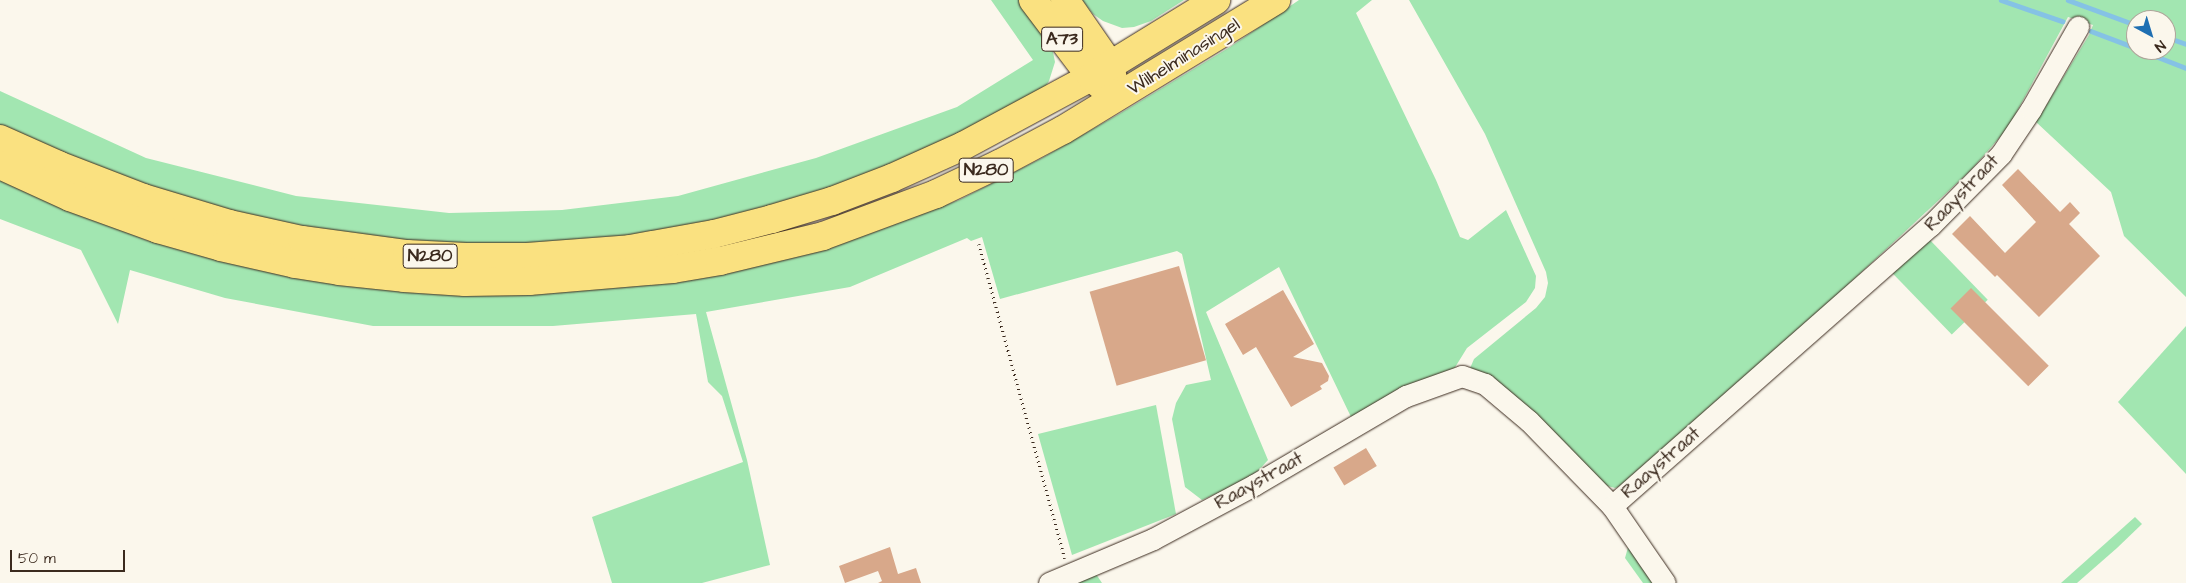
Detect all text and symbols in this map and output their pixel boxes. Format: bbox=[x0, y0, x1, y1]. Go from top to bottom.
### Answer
north arrow bbox=[2126, 10, 2176, 60]
street label: Wilhelminasingel bbox=[1124, 13, 1244, 101]
road number: A73 bbox=[1041, 23, 1083, 54]
text: N bbox=[2150, 35, 2170, 56]
street label: Raaystraat bbox=[1920, 150, 2004, 236]
road number: N280 bbox=[958, 154, 1014, 186]
road number: N280 bbox=[402, 240, 458, 272]
street label: Raaystraat bbox=[1617, 422, 1705, 504]
street label: Raaystraat bbox=[1211, 447, 1307, 515]
scale bar bbox=[12, 540, 128, 572]
text: 50 m bbox=[18, 548, 56, 569]

